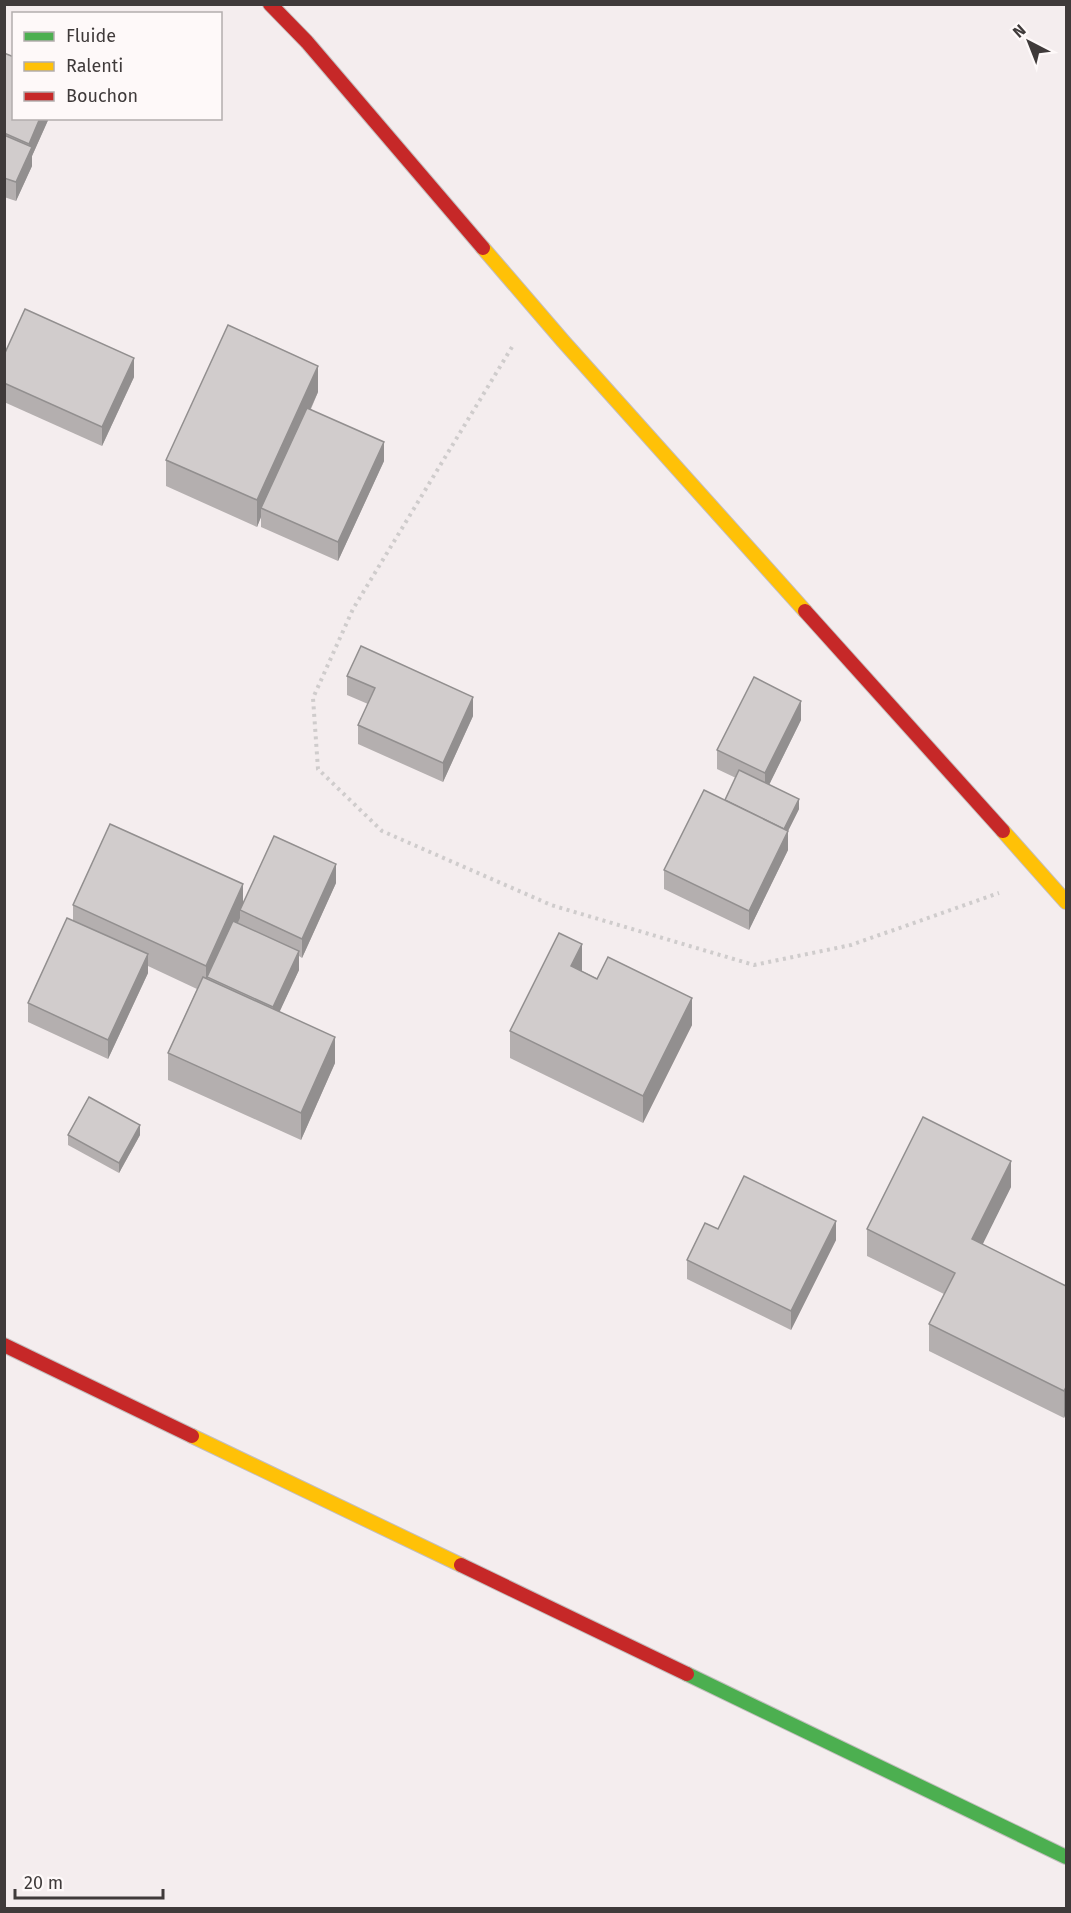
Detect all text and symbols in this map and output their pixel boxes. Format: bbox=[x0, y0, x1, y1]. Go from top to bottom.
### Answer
legend bbox=[12, 12, 222, 120]
north arrow bbox=[999, 12, 1059, 72]
text: N bbox=[1009, 21, 1030, 42]
text: Fluide bbox=[66, 25, 116, 47]
text: Ralenti bbox=[66, 55, 123, 77]
text: Bouchon bbox=[66, 85, 138, 107]
scale bar bbox=[15, 1862, 164, 1900]
text: 20 m bbox=[24, 1872, 63, 1894]

